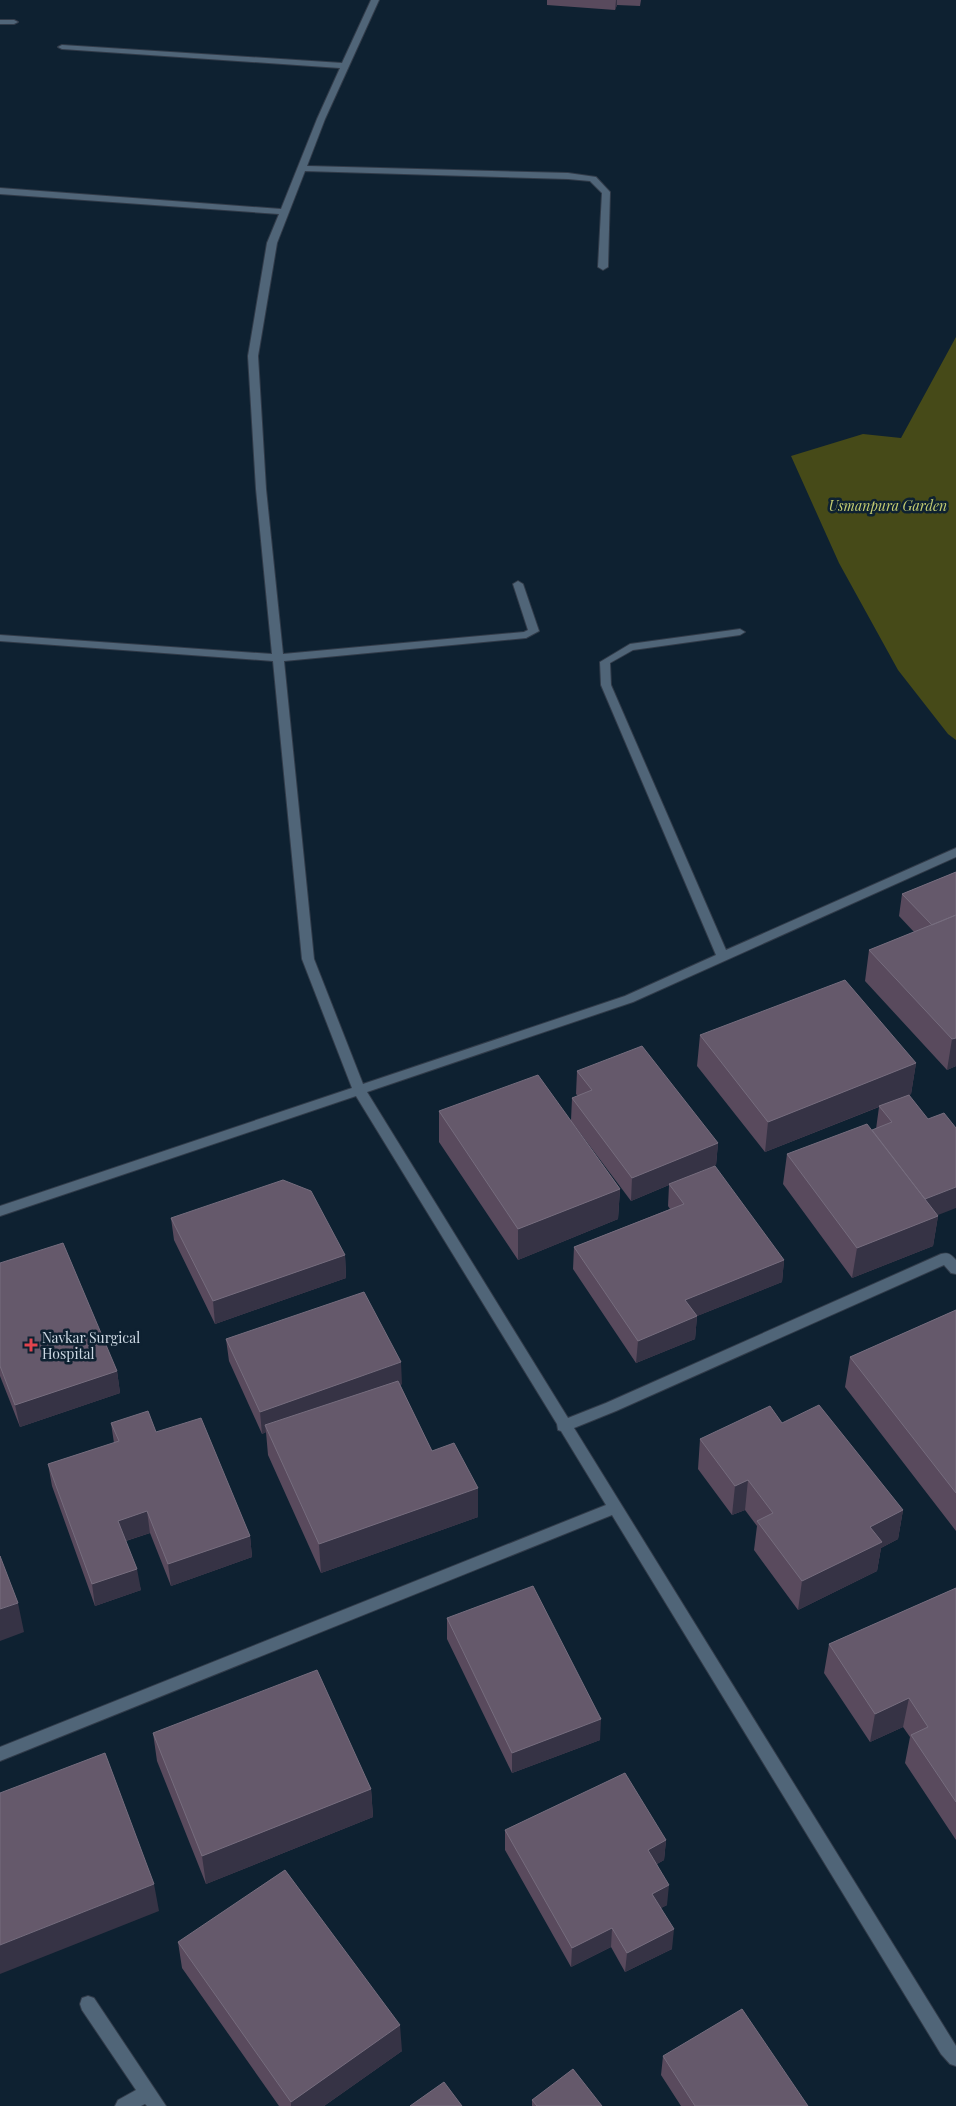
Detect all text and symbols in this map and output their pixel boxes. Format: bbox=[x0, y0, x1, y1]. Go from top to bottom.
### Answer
park label: Usmanpura Garden bbox=[829, 496, 947, 515]
place label: Navkar Surgical Hospital bbox=[42, 1328, 140, 1363]
marker: Navkar Surgical Hospital bbox=[24, 1338, 38, 1352]

